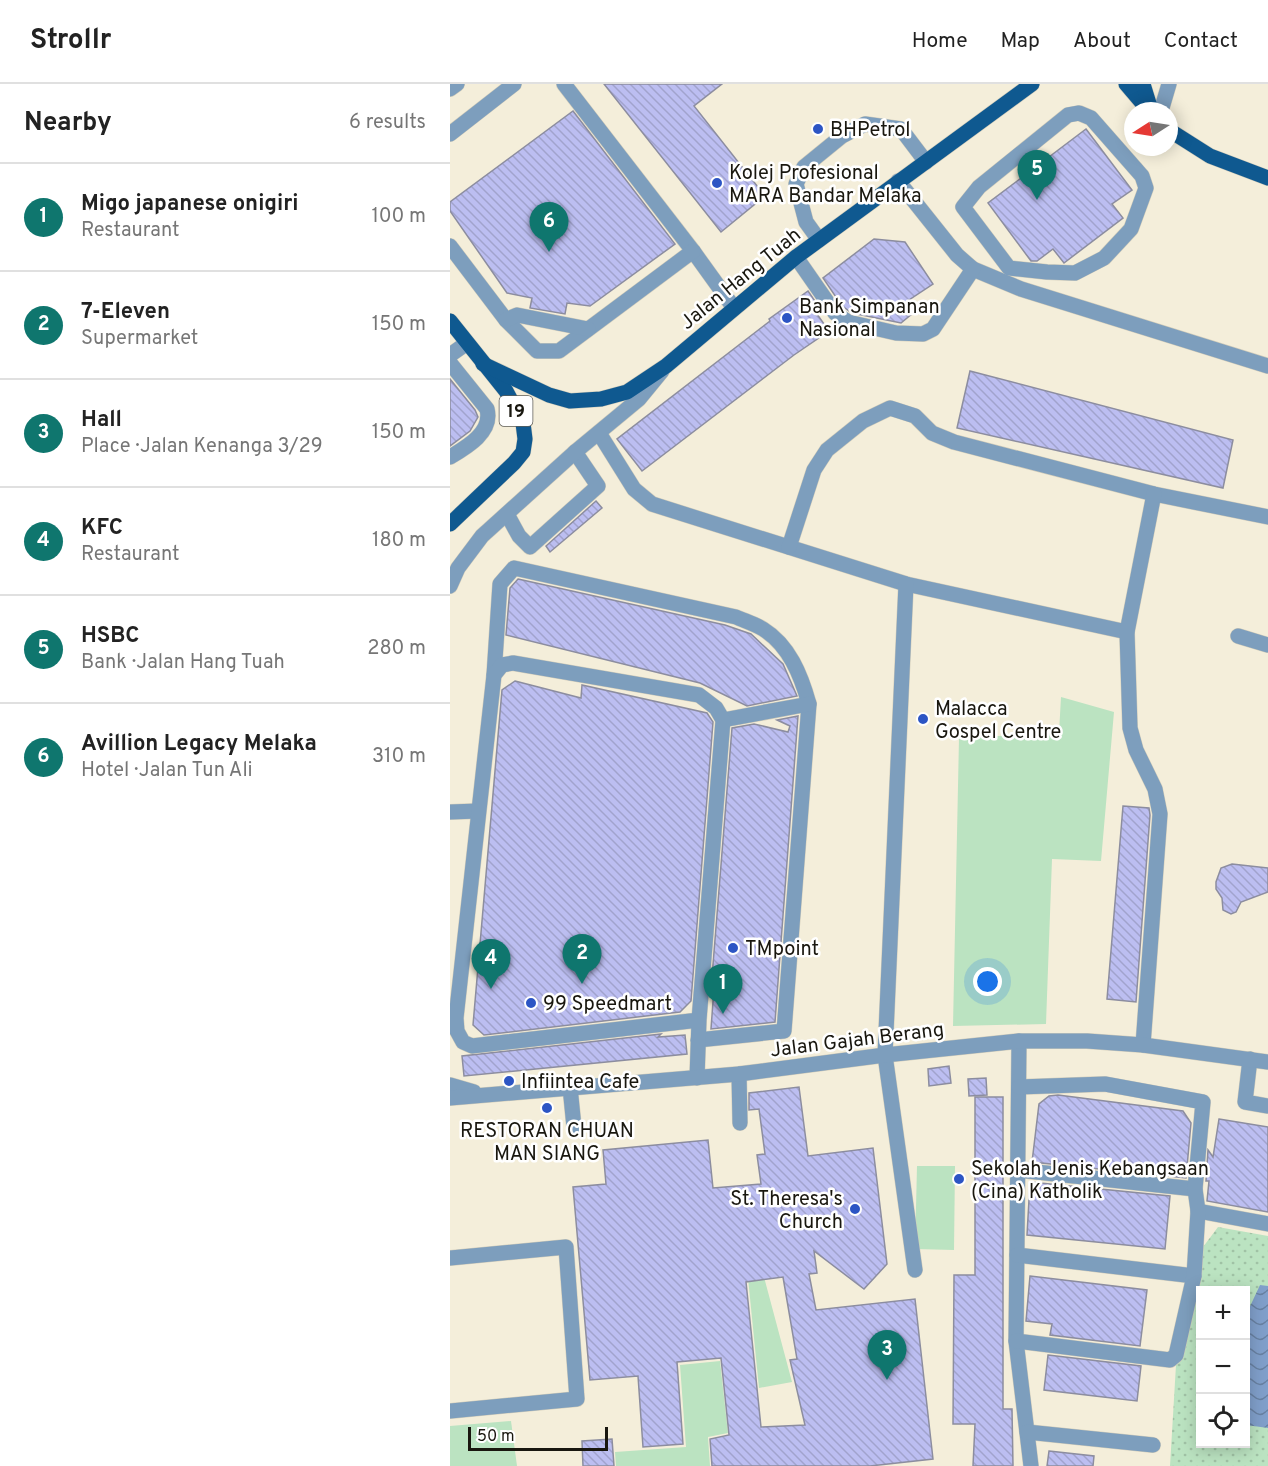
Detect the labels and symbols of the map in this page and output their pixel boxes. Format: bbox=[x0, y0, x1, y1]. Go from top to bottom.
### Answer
north arrow bbox=[1124, 102, 1178, 156]
place label: BHPetrol bbox=[830, 118, 911, 144]
marker: BHPetrol bbox=[811, 122, 825, 136]
pin: 5 bbox=[1018, 150, 1056, 200]
place label: Kolej Profesional MARA Bandar Melaka bbox=[729, 161, 922, 210]
marker: Kolej Profesional MARA Bandar Melaka bbox=[710, 176, 724, 190]
pin: 6 bbox=[530, 202, 568, 252]
street label: Jalan Hang Tuah bbox=[675, 223, 807, 336]
place label: Bank Simpanan Nasional bbox=[799, 295, 940, 344]
marker: Bank Simpanan Nasional bbox=[780, 311, 794, 325]
road number: 19 bbox=[500, 396, 532, 426]
place label: Malacca Gospel Centre bbox=[935, 697, 1061, 746]
marker: Malacca Gospel Centre bbox=[916, 712, 930, 726]
pin: 2 bbox=[562, 934, 602, 984]
place label: TMpoint bbox=[745, 937, 819, 963]
pin: 4 bbox=[472, 940, 510, 989]
marker: TMpoint bbox=[726, 941, 740, 955]
pin: 1 bbox=[704, 964, 742, 1014]
your location bbox=[973, 967, 1002, 996]
place label: 99 Speedmart bbox=[543, 992, 672, 1018]
marker: 99 Speedmart bbox=[524, 996, 538, 1010]
street label: Jalan Gajah Berang bbox=[769, 1017, 946, 1065]
place label: Infiintea Cafe bbox=[521, 1070, 639, 1096]
marker: Infiintea Cafe bbox=[502, 1074, 516, 1088]
marker: RESTORAN CHUAN MAN SIANG bbox=[540, 1101, 554, 1115]
place label: RESTORAN CHUAN MAN SIANG bbox=[460, 1119, 634, 1168]
place label: Sekolah Jenis Kebangsaan (Cina) Katholik bbox=[971, 1157, 1209, 1206]
marker: Sekolah Jenis Kebangsaan (Cina) Katholik bbox=[952, 1172, 966, 1186]
place label: St. Theresa's Church bbox=[730, 1187, 843, 1236]
marker: St. Theresa's Church bbox=[848, 1202, 862, 1216]
pin: 3 bbox=[868, 1330, 906, 1380]
scale bar bbox=[468, 1424, 608, 1452]

